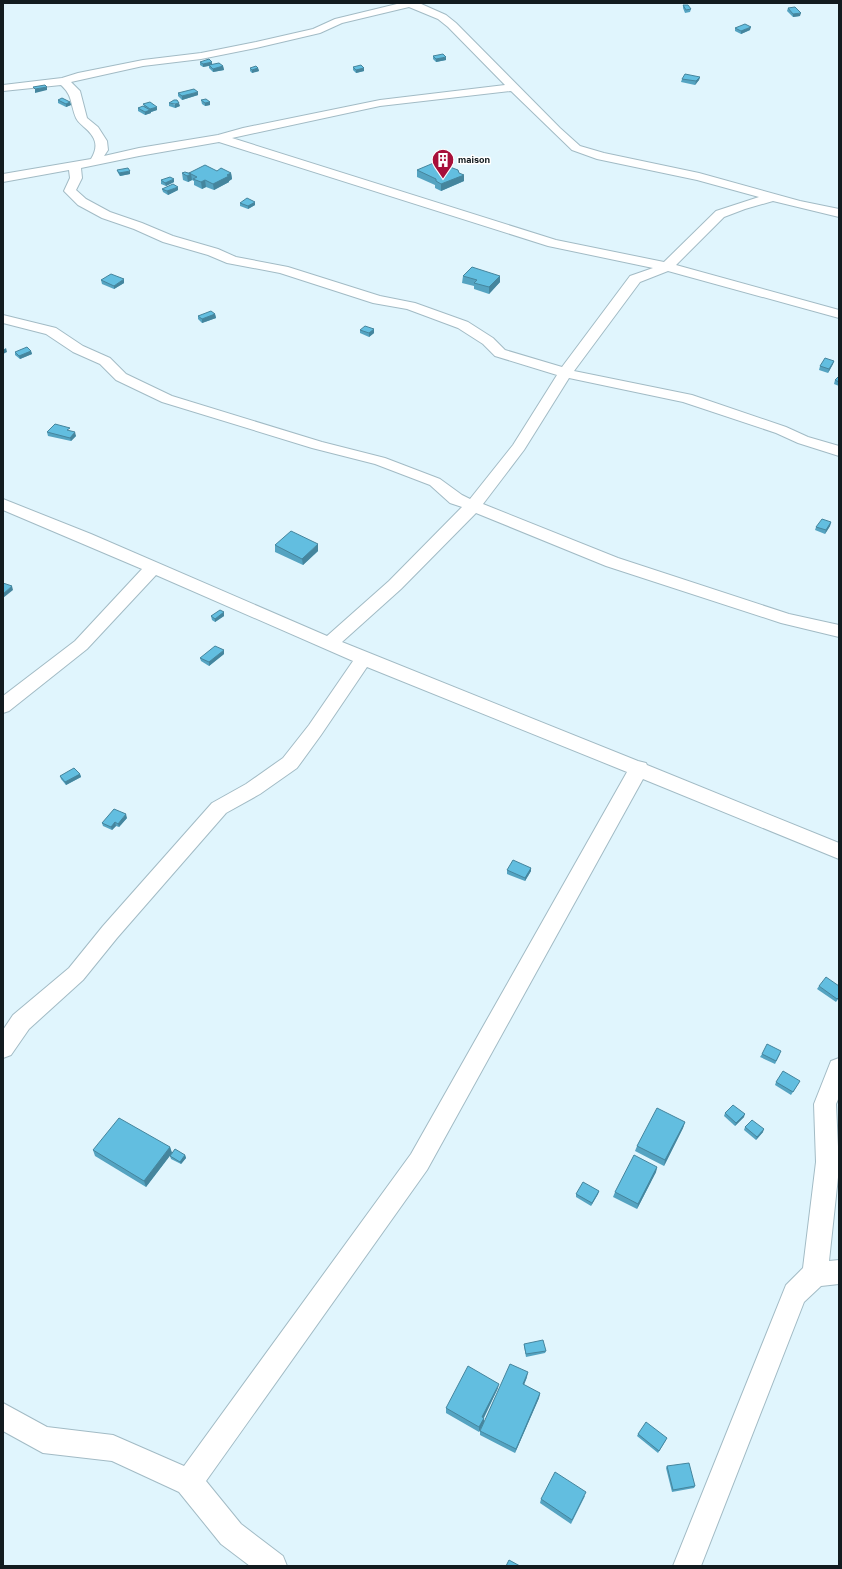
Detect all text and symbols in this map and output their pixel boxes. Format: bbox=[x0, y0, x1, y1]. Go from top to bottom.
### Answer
building icon: maison bbox=[430, 147, 456, 180]
place label: maison bbox=[458, 154, 490, 165]

